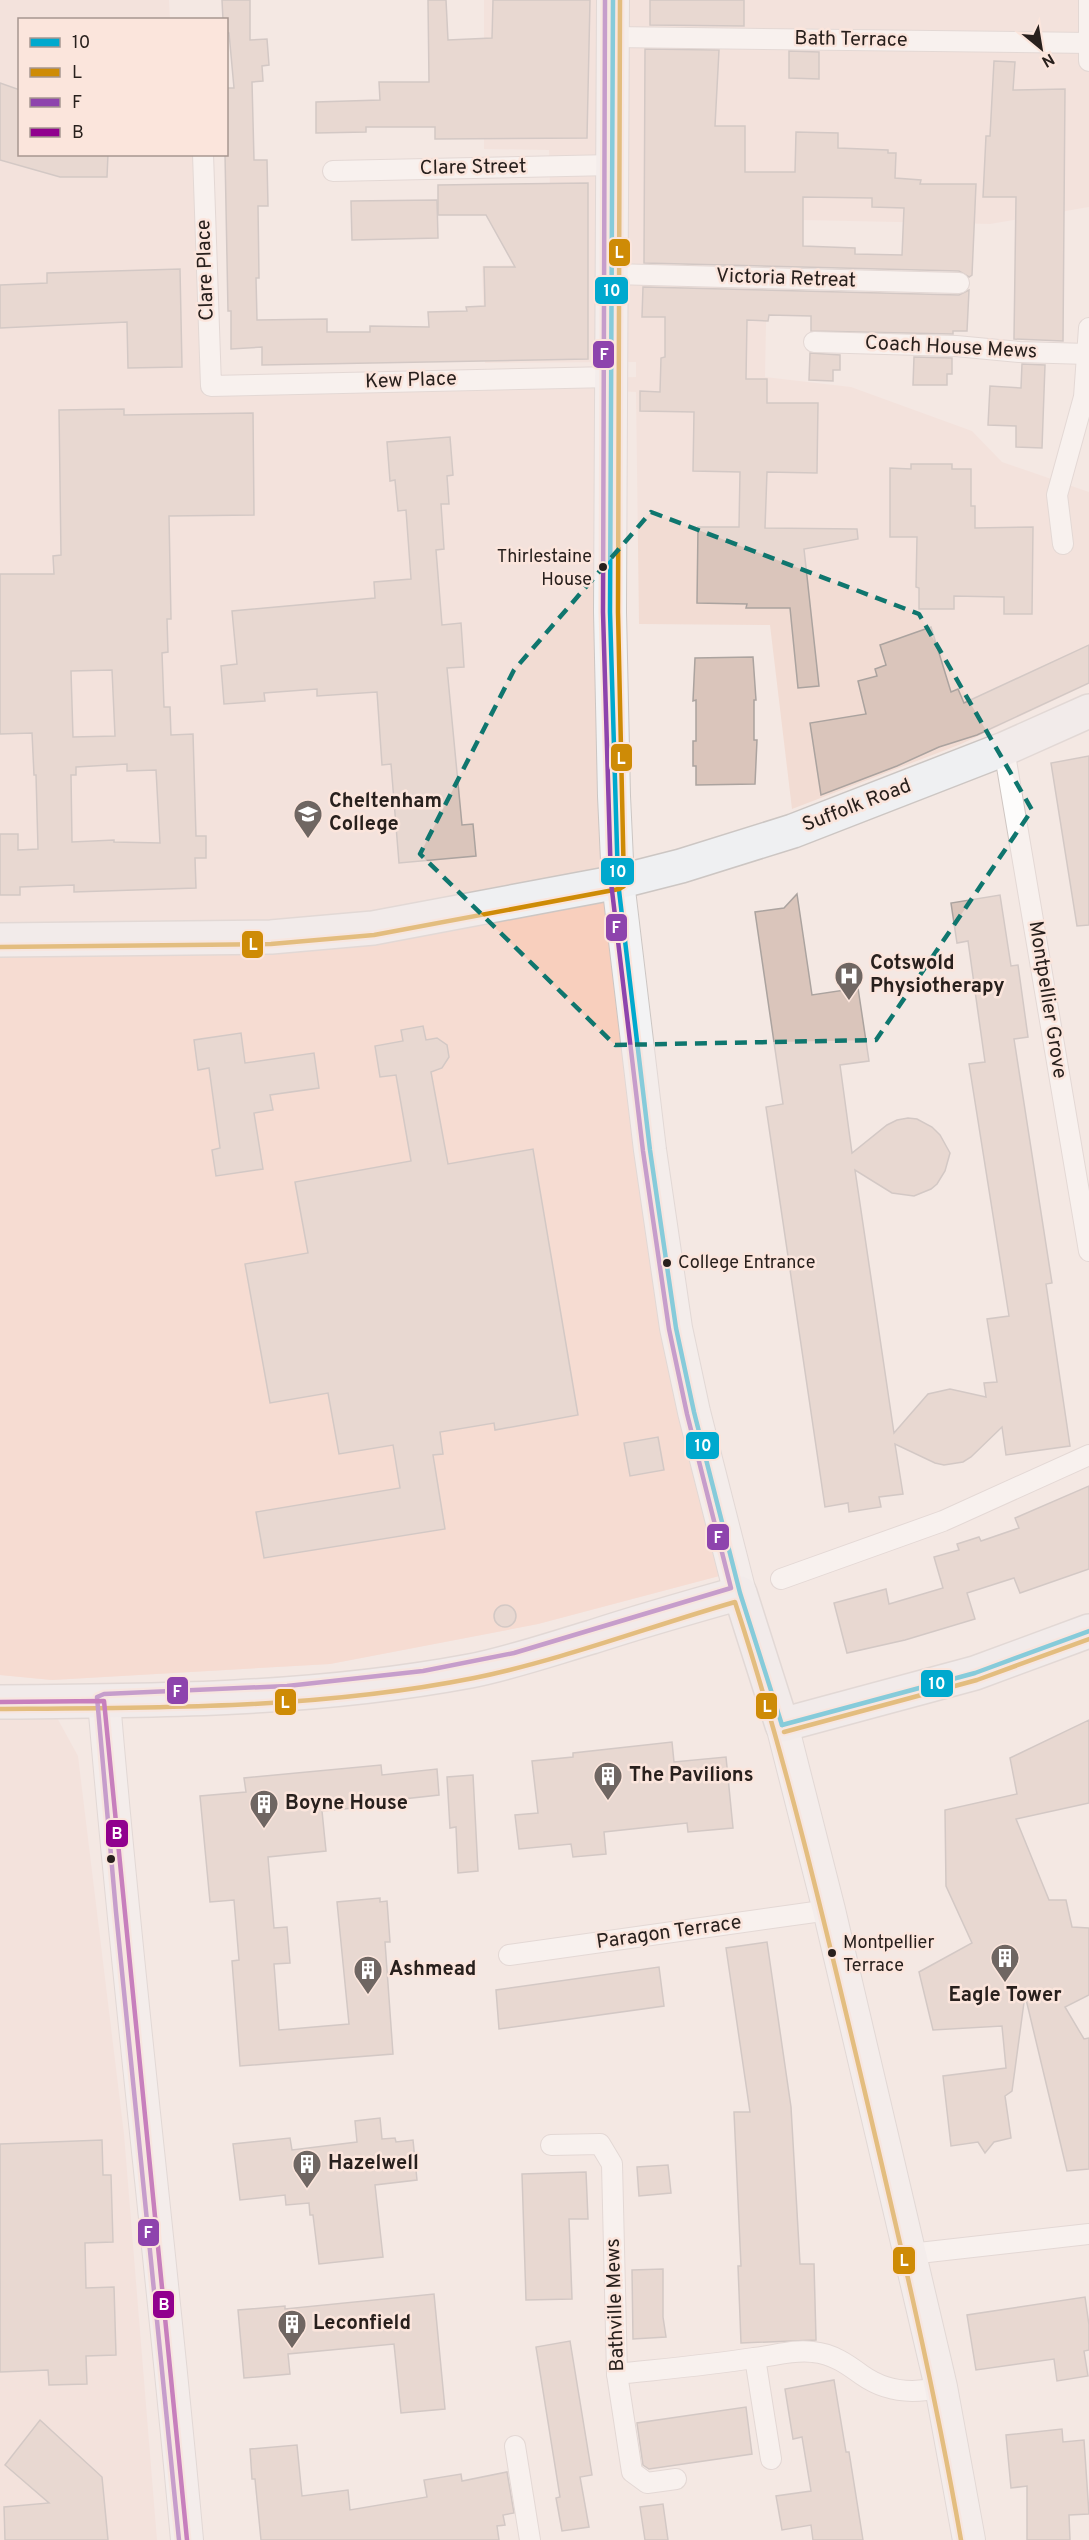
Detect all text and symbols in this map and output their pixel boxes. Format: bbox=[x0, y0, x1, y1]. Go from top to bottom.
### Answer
legend bbox=[18, 18, 228, 156]
north arrow bbox=[1011, 18, 1071, 78]
street label: Bath Terrace bbox=[794, 26, 908, 54]
text: 10 bbox=[72, 32, 90, 55]
text: N bbox=[1038, 48, 1057, 71]
text: L bbox=[72, 62, 82, 85]
text: F bbox=[72, 92, 82, 115]
text: B bbox=[72, 122, 84, 145]
street label: Clare Street bbox=[419, 154, 527, 182]
street label: Clare Place bbox=[191, 219, 221, 321]
line badge: L bbox=[608, 238, 631, 267]
text: L bbox=[614, 244, 624, 264]
street label: Victoria Retreat bbox=[716, 264, 856, 294]
line badge: 10 bbox=[594, 276, 629, 305]
text: 10 bbox=[604, 282, 620, 302]
street label: Coach House Mews bbox=[864, 331, 1038, 365]
line badge: F bbox=[592, 340, 615, 369]
text: F bbox=[599, 346, 609, 366]
street label: Kew Place bbox=[365, 366, 457, 396]
place label: Thirlestaine House bbox=[497, 546, 592, 592]
marker: Thirlestaine House bbox=[597, 561, 609, 573]
line badge: L bbox=[610, 743, 633, 772]
text: L bbox=[616, 750, 626, 770]
street label: Suffolk Road bbox=[799, 773, 915, 839]
place label: Cheltenham College bbox=[329, 789, 442, 838]
school or university icon: Cheltenham College bbox=[292, 798, 324, 840]
line badge: 10 bbox=[600, 857, 635, 886]
text: 10 bbox=[610, 863, 626, 883]
line badge: F bbox=[605, 913, 628, 942]
text: F bbox=[611, 919, 621, 939]
street label: Montpellier Grove bbox=[1022, 919, 1072, 1081]
line badge: L bbox=[241, 930, 264, 959]
text: L bbox=[248, 936, 258, 956]
place label: Cotswold Physiotherapy bbox=[870, 951, 1005, 1000]
hospital icon: Cotswold Physiotherapy bbox=[833, 960, 865, 1002]
place label: College Entrance bbox=[678, 1252, 815, 1275]
marker: College Entrance bbox=[661, 1257, 673, 1269]
line badge: 10 bbox=[685, 1431, 720, 1460]
text: 10 bbox=[695, 1437, 711, 1457]
line badge: F bbox=[706, 1523, 730, 1551]
text: F bbox=[713, 1529, 723, 1549]
line badge: 10 bbox=[920, 1669, 954, 1698]
text: 10 bbox=[929, 1675, 945, 1695]
line badge: F bbox=[166, 1676, 189, 1705]
text: F bbox=[172, 1683, 182, 1703]
line badge: L bbox=[274, 1688, 297, 1716]
line badge: L bbox=[755, 1692, 778, 1720]
text: L bbox=[280, 1694, 290, 1714]
text: L bbox=[762, 1698, 772, 1718]
building icon: The Pavilions bbox=[592, 1760, 624, 1802]
place label: The Pavilions bbox=[629, 1763, 754, 1789]
building icon: Boyne House bbox=[248, 1788, 280, 1830]
place label: Boyne House bbox=[285, 1791, 408, 1817]
line badge: B bbox=[105, 1819, 129, 1848]
text: B bbox=[111, 1825, 123, 1845]
unlabelled marker bbox=[105, 1853, 117, 1865]
street label: Paragon Terrace bbox=[595, 1910, 743, 1956]
place label: Montpellier Terrace bbox=[843, 1932, 934, 1978]
building icon: Eagle Tower bbox=[989, 1942, 1021, 1984]
marker: Montpellier Terrace bbox=[826, 1947, 838, 1959]
building icon: Ashmead bbox=[352, 1954, 384, 1996]
place label: Ashmead bbox=[389, 1957, 476, 1983]
place label: Eagle Tower bbox=[948, 1983, 1062, 2009]
building icon: Hazelwell bbox=[291, 2148, 323, 2190]
place label: Hazelwell bbox=[328, 2151, 419, 2177]
line badge: F bbox=[137, 2218, 160, 2247]
text: F bbox=[143, 2224, 153, 2244]
street label: Bathville Mews bbox=[601, 2238, 631, 2372]
line badge: L bbox=[892, 2246, 916, 2275]
text: L bbox=[899, 2252, 909, 2272]
line badge: B bbox=[152, 2290, 175, 2319]
text: B bbox=[158, 2296, 170, 2316]
building icon: Leconfield bbox=[276, 2308, 308, 2350]
place label: Leconfield bbox=[313, 2311, 411, 2337]

